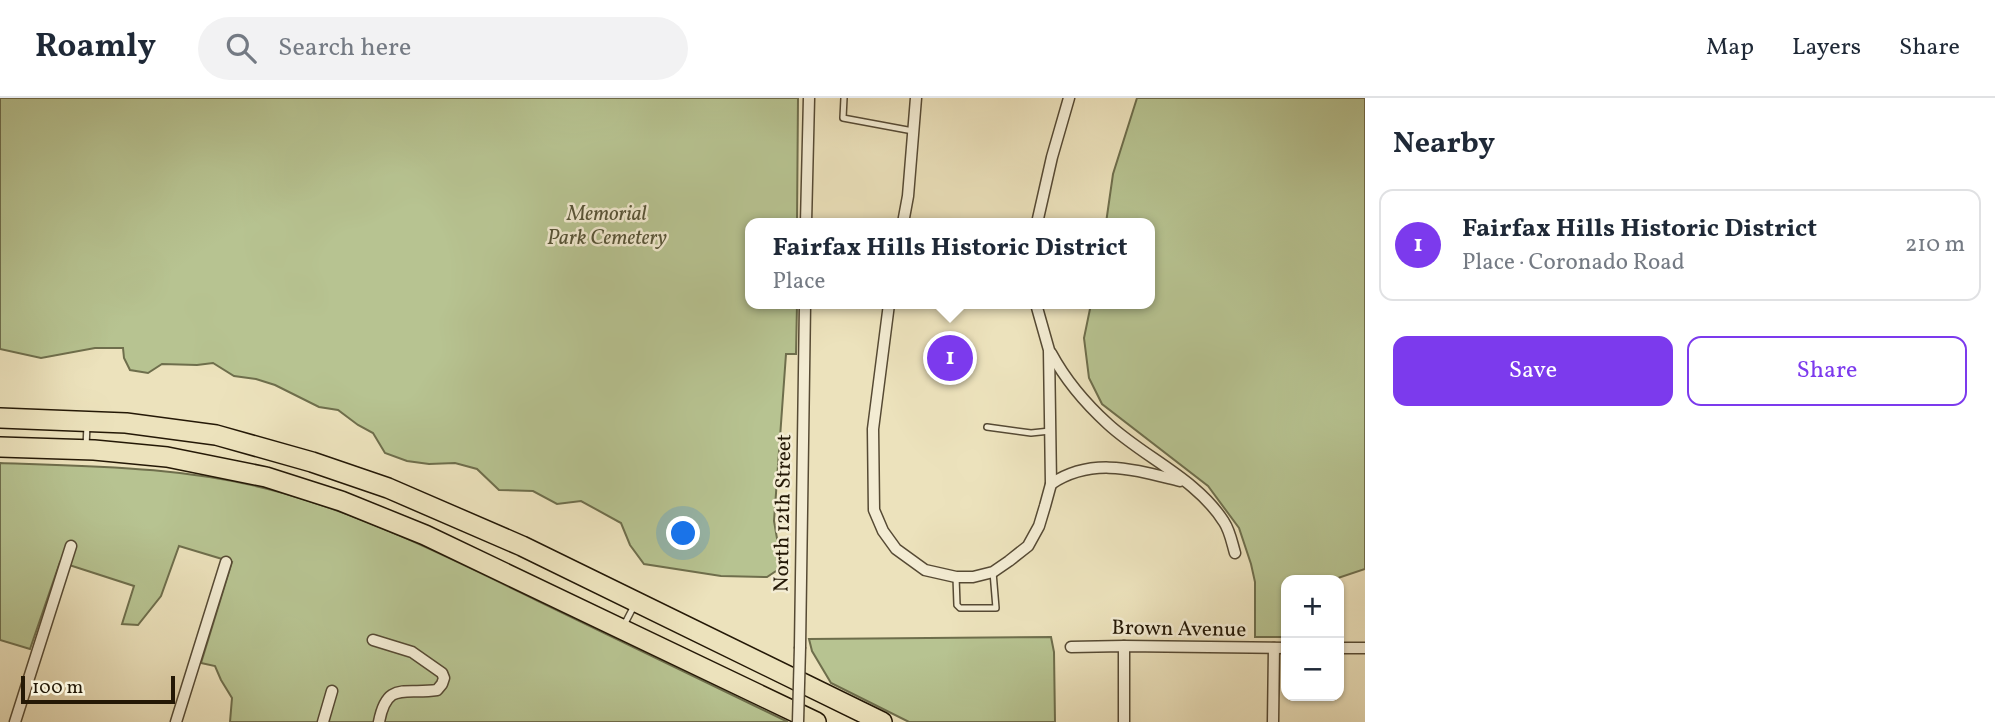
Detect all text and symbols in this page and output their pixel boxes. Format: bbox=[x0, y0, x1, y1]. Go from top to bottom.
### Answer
search box bbox=[198, 17, 688, 80]
text: Roamly bbox=[35, 25, 156, 71]
icon: search bbox=[222, 29, 260, 67]
text: Search here bbox=[278, 30, 411, 66]
text: Map bbox=[1706, 31, 1754, 65]
text: Layers bbox=[1792, 31, 1861, 65]
text: Share bbox=[1899, 31, 1960, 65]
text: Nearby bbox=[1393, 123, 1495, 165]
park label: Memorial Park Cemetery bbox=[547, 200, 667, 253]
text: Fairfax Hills Historic District bbox=[1462, 211, 1817, 247]
popup bbox=[745, 218, 1155, 309]
text: 1 bbox=[1413, 229, 1423, 261]
text: 210 m bbox=[1905, 229, 1965, 261]
text: Fairfax Hills Historic District bbox=[773, 230, 1127, 266]
text: Place · Coronado Road bbox=[1462, 247, 1685, 279]
text: Place bbox=[773, 266, 825, 298]
pin: 1 bbox=[927, 332, 973, 384]
button: Save bbox=[1393, 336, 1673, 406]
button: Share bbox=[1687, 336, 1967, 406]
street label: North 12th Street bbox=[768, 434, 799, 592]
your location bbox=[666, 516, 700, 550]
map controls bbox=[1281, 575, 1344, 701]
button: + bbox=[1281, 575, 1344, 638]
street label: Brown Avenue bbox=[1111, 614, 1247, 645]
button: − bbox=[1281, 638, 1344, 701]
scale bar bbox=[21, 673, 175, 705]
text: 100 m bbox=[32, 675, 83, 701]

